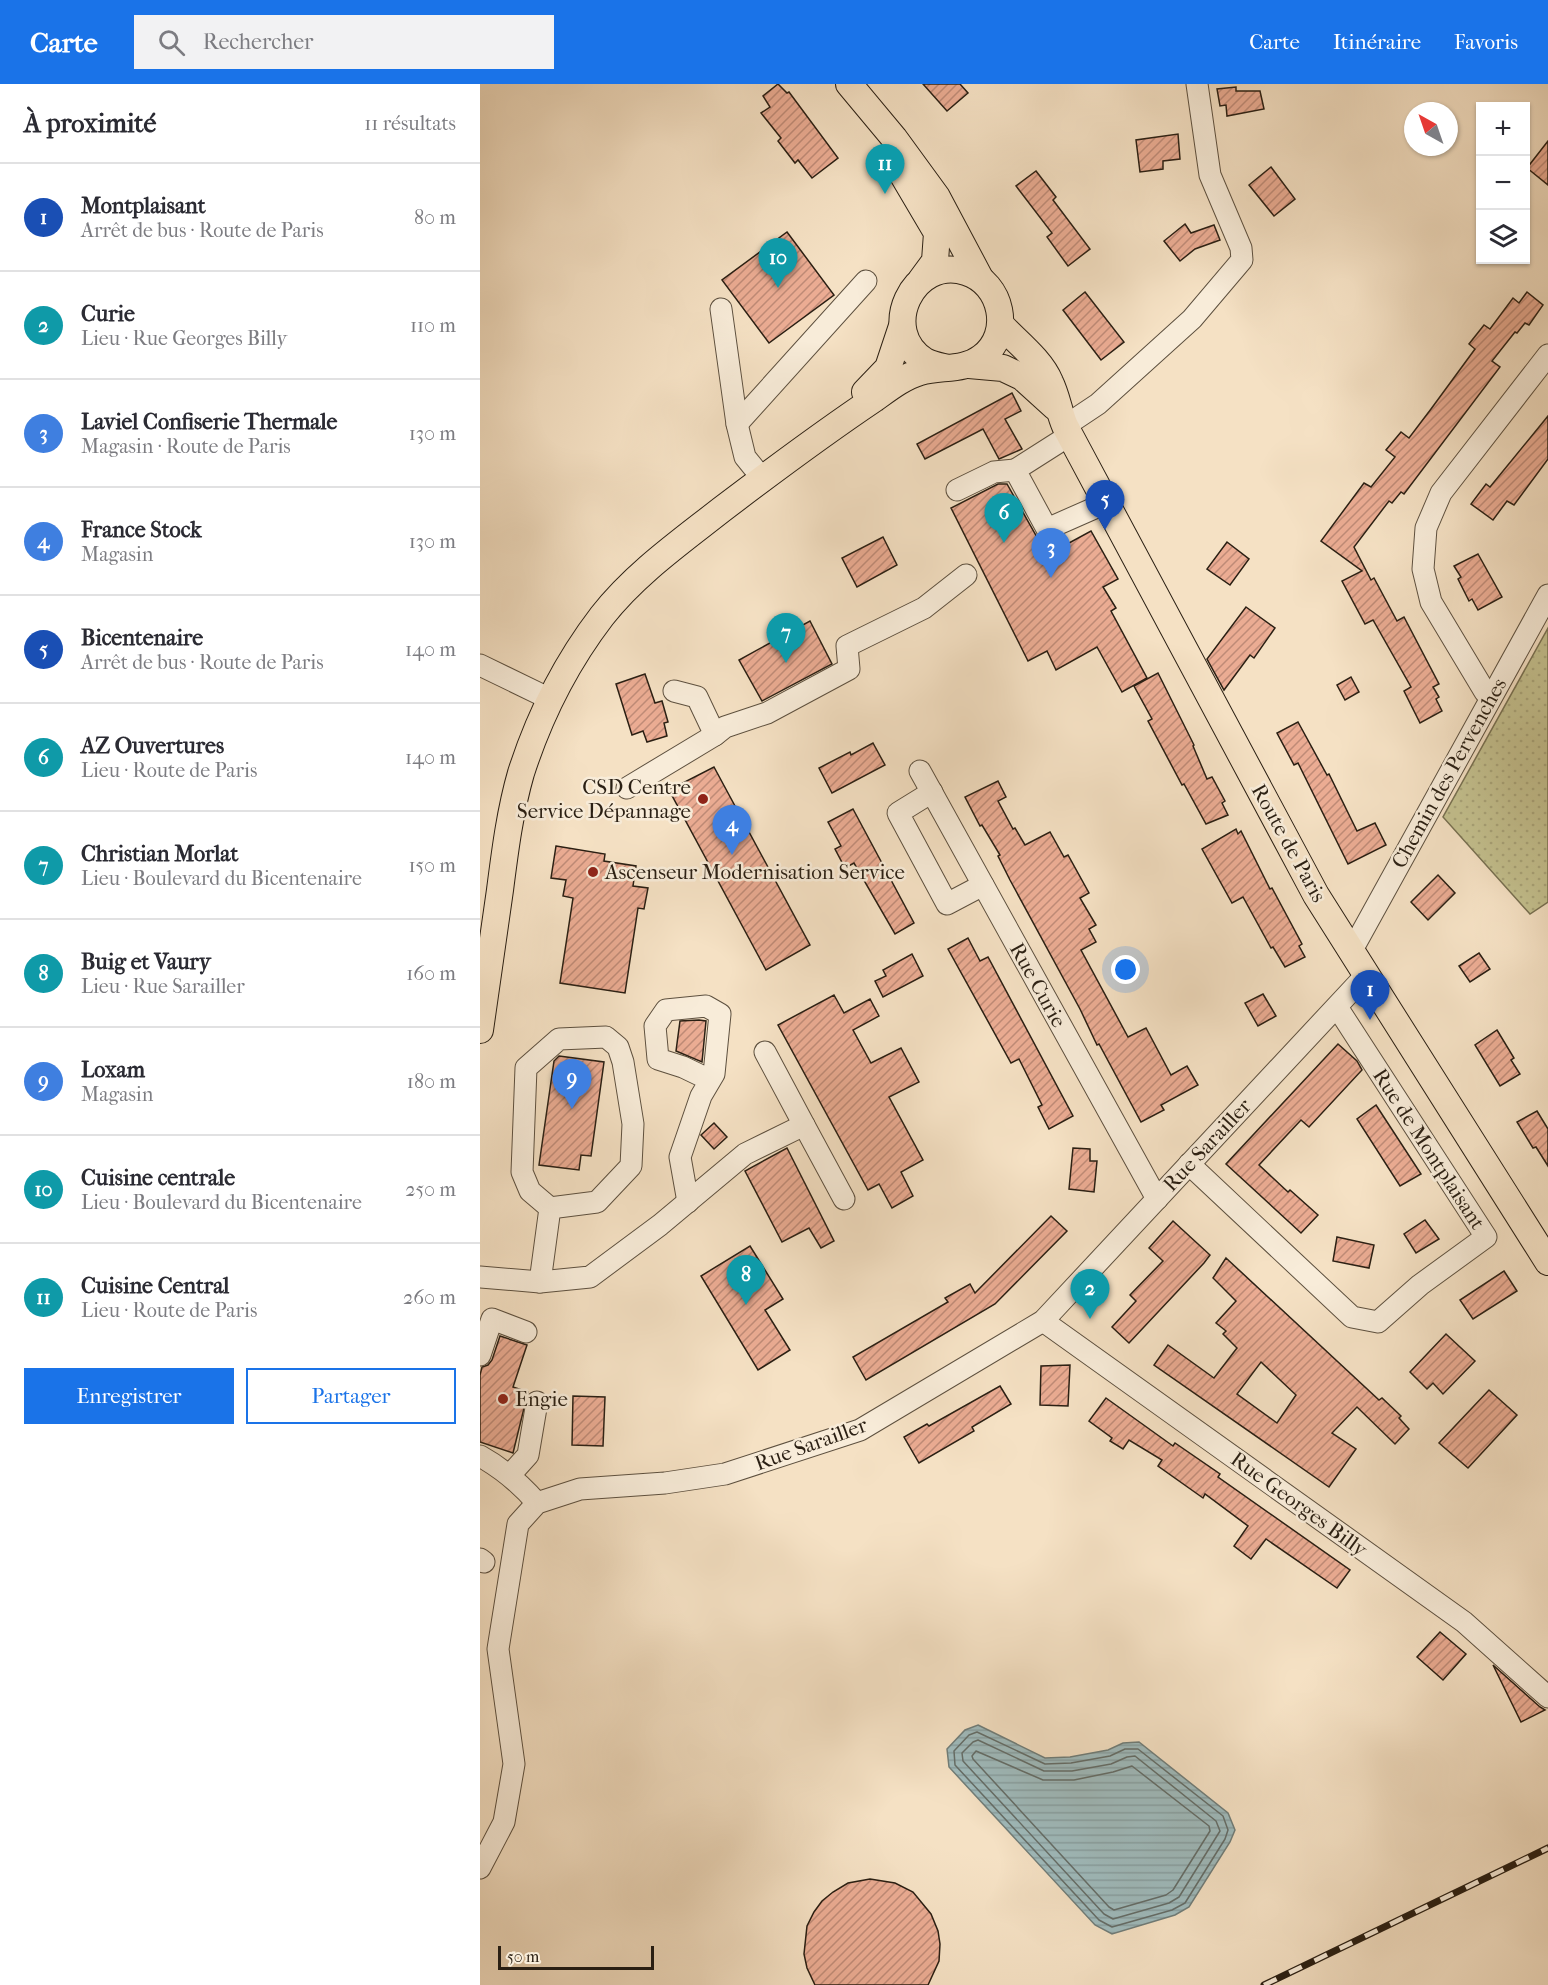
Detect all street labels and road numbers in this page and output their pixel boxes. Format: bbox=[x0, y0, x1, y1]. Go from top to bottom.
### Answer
street label: Chemin des Pervenches bbox=[1387, 673, 1511, 872]
street label: Route de Paris bbox=[1247, 780, 1331, 906]
street label: Rue Curie bbox=[1005, 939, 1071, 1031]
street label: Rue de Montplaisant bbox=[1368, 1064, 1490, 1234]
street label: Rue Sarailler bbox=[1158, 1094, 1256, 1196]
street label: Rue Sarailler bbox=[752, 1413, 870, 1475]
street label: Rue Georges Billy bbox=[1226, 1447, 1372, 1562]

